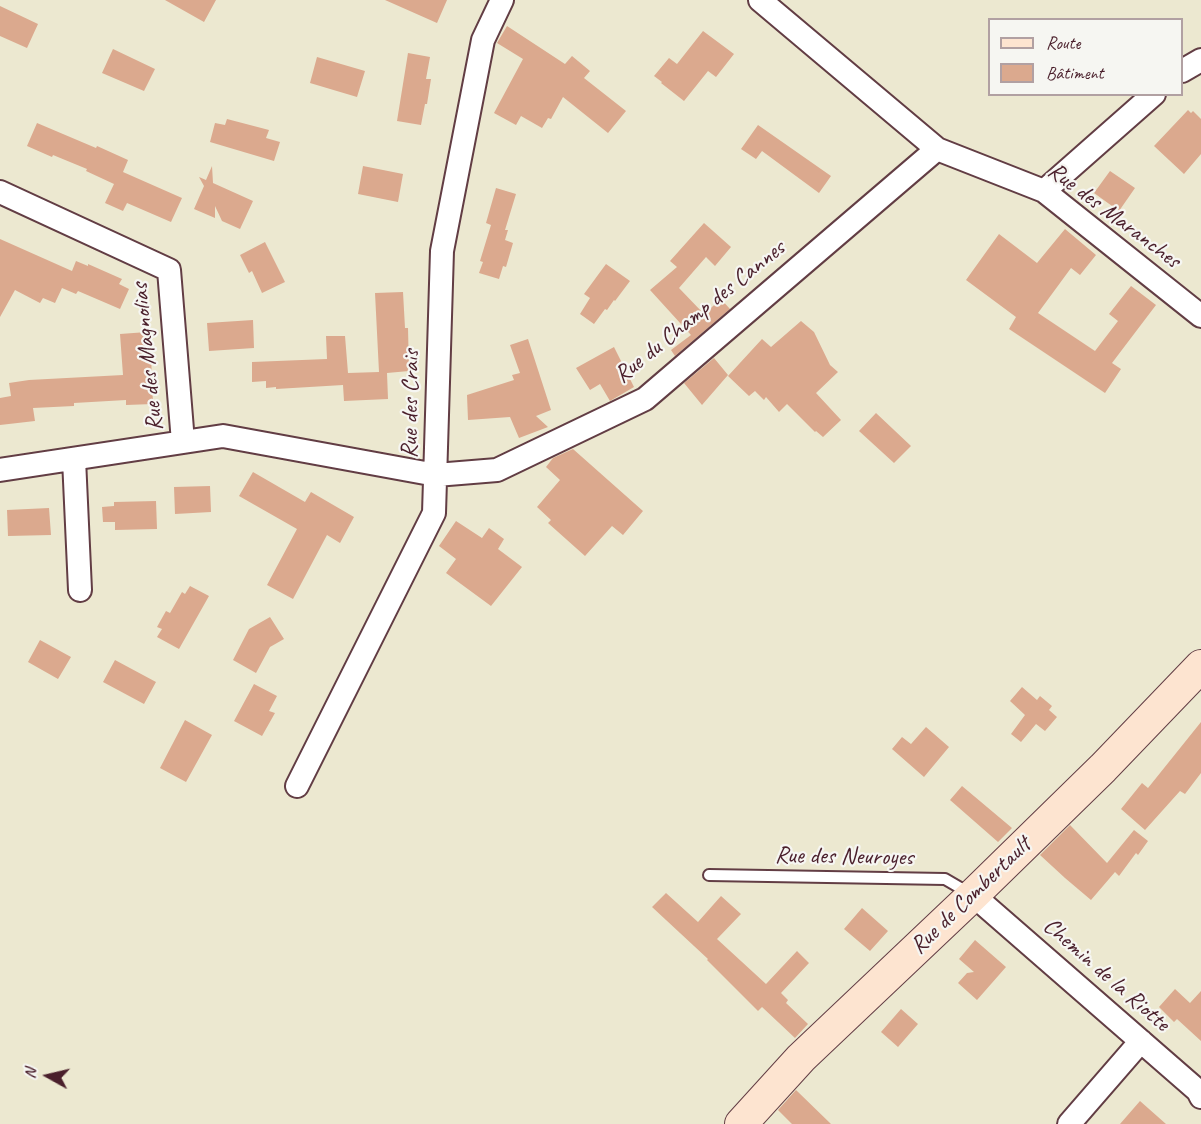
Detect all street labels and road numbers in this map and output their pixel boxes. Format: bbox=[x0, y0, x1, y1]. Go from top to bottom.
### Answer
street label: Rue des Maranches bbox=[1042, 157, 1186, 275]
street label: Rue du Champ des Cannes bbox=[609, 234, 791, 390]
street label: Rue des Magnolias bbox=[126, 282, 170, 432]
street label: Rue des Crais bbox=[396, 349, 426, 459]
street label: Rue de Combertault bbox=[905, 831, 1037, 961]
street label: Rue des Neuroyes bbox=[775, 841, 913, 873]
street label: Chemin de la Riotte bbox=[1037, 912, 1175, 1038]

